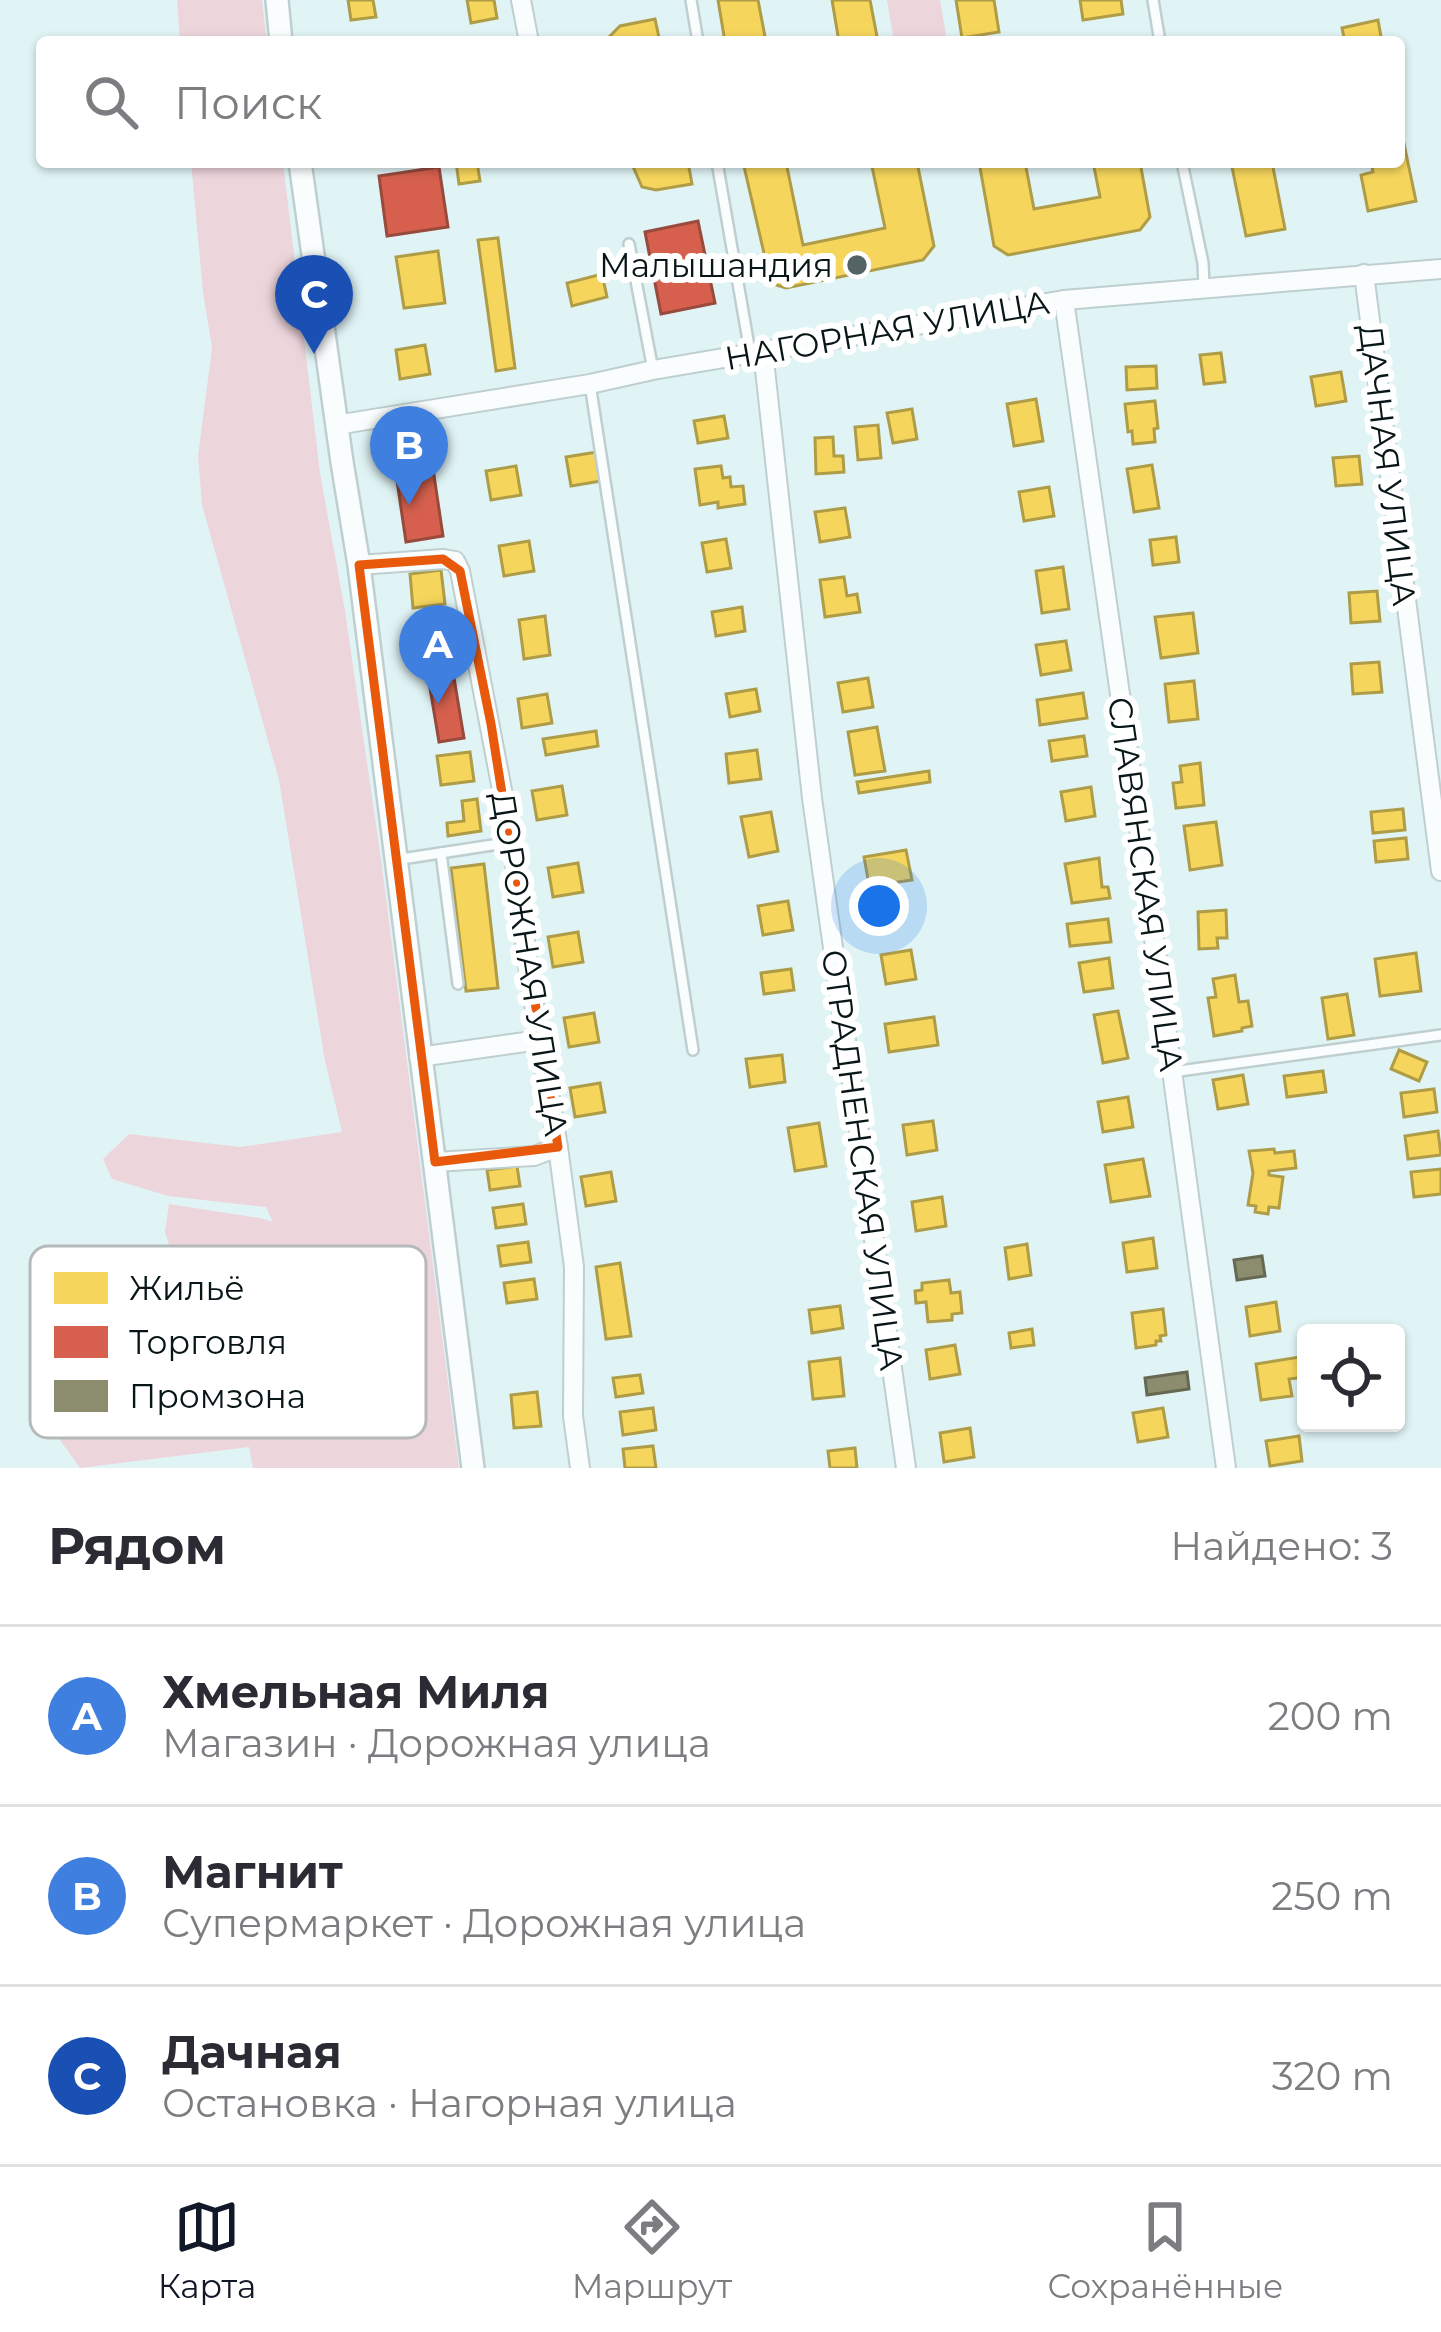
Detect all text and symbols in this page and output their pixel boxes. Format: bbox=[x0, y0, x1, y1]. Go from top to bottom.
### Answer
search box bbox=[36, 36, 1405, 168]
icon: search bbox=[78, 69, 144, 135]
text: Поиск bbox=[174, 75, 322, 130]
place label: Малышандия bbox=[599, 245, 833, 285]
marker: Малышандия bbox=[844, 252, 870, 278]
pin: C bbox=[275, 255, 353, 354]
street label: НАГОРНАЯ УЛИЦА bbox=[722, 282, 1053, 378]
street label: ДАЧНАЯ УЛИЦА bbox=[1351, 322, 1425, 608]
pin: B bbox=[370, 406, 448, 505]
pin: A bbox=[399, 605, 477, 704]
street label: СЛАВЯНСКАЯ УЛИЦА bbox=[1100, 694, 1192, 1074]
street label: ДОРОЖНАЯ УЛИЦА bbox=[483, 789, 577, 1139]
your location bbox=[849, 876, 909, 936]
street label: ОТРАДНЕНСКАЯ УЛИЦА bbox=[814, 947, 912, 1373]
legend bbox=[30, 1246, 426, 1438]
text: Жильё bbox=[129, 1268, 245, 1308]
text: Торговля bbox=[129, 1322, 287, 1362]
map controls bbox=[1297, 1324, 1405, 1432]
button: locate bbox=[1297, 1324, 1405, 1432]
text: Промзона bbox=[129, 1376, 306, 1416]
text: Рядом bbox=[48, 1515, 226, 1577]
text: Найдено: 3 bbox=[1170, 1522, 1393, 1570]
text: Хмельная Миля bbox=[162, 1664, 550, 1719]
text: A bbox=[72, 1692, 102, 1740]
text: 200 m bbox=[1268, 1692, 1393, 1740]
text: Магазин · Дорожная улица bbox=[162, 1719, 711, 1767]
text: Магнит bbox=[162, 1844, 343, 1899]
text: B bbox=[72, 1872, 102, 1920]
text: 250 m bbox=[1271, 1872, 1393, 1920]
text: Супермаркет · Дорожная улица bbox=[162, 1899, 806, 1947]
text: Дачная bbox=[162, 2024, 342, 2079]
text: C bbox=[73, 2052, 101, 2100]
text: 320 m bbox=[1272, 2052, 1393, 2100]
text: Остановка · Нагорная улица bbox=[162, 2079, 737, 2127]
tab: Карта bbox=[158, 2194, 256, 2306]
tab: Маршрут bbox=[572, 2194, 732, 2306]
tab: Сохранённые bbox=[1047, 2194, 1283, 2306]

